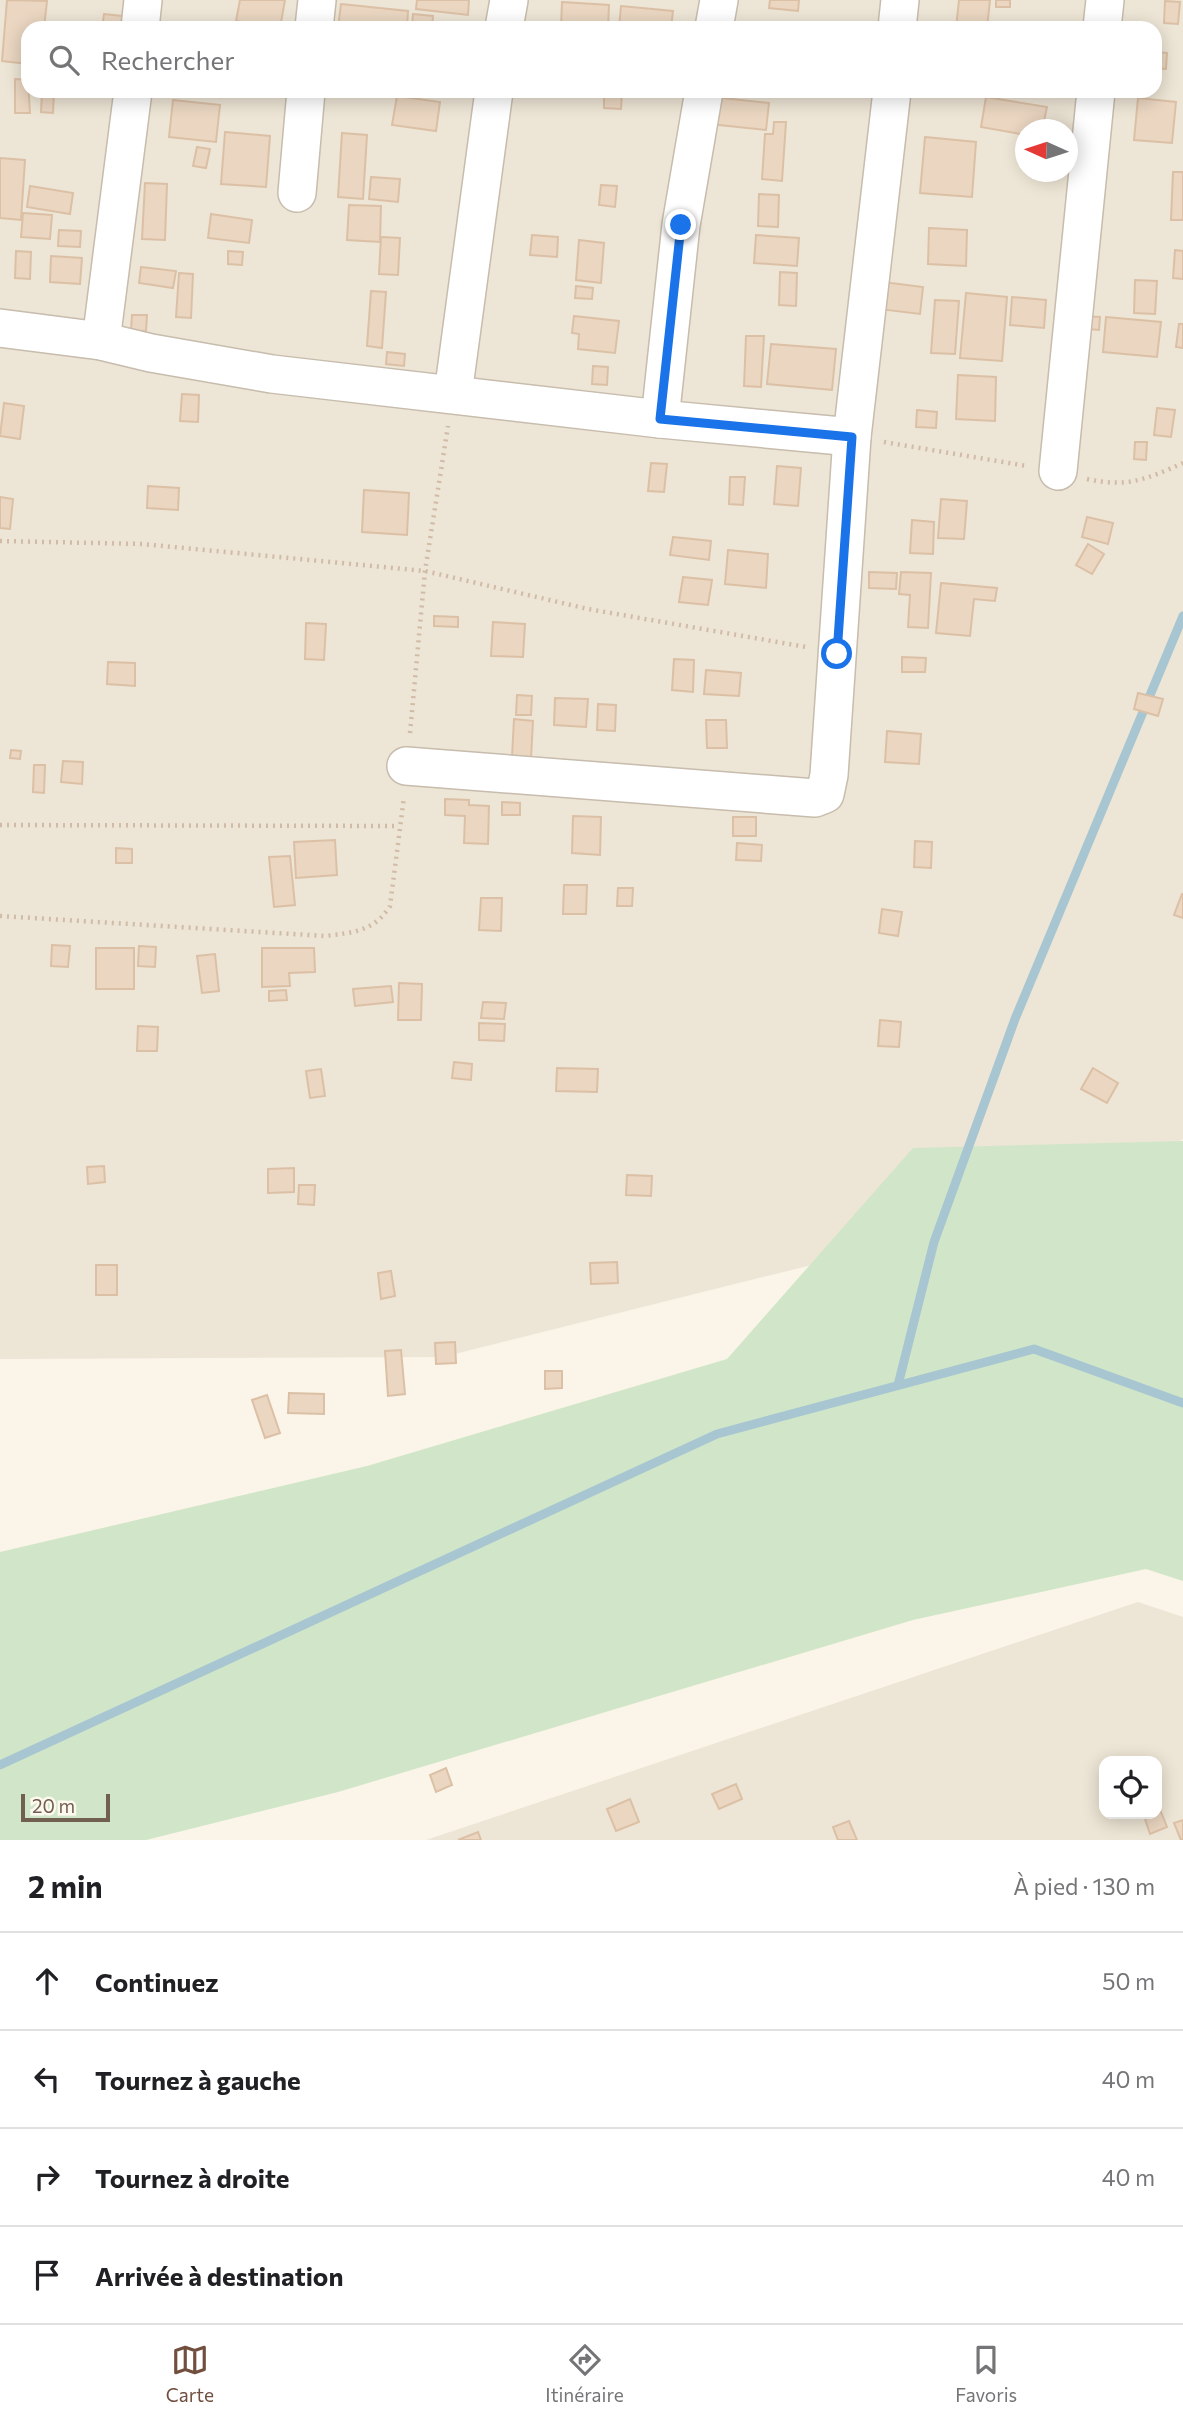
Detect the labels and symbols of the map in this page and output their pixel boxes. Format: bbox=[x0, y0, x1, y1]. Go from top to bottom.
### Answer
north arrow bbox=[1015, 119, 1078, 182]
route end bbox=[665, 209, 696, 240]
route start bbox=[821, 638, 852, 669]
scale bar bbox=[21, 1791, 110, 1823]

